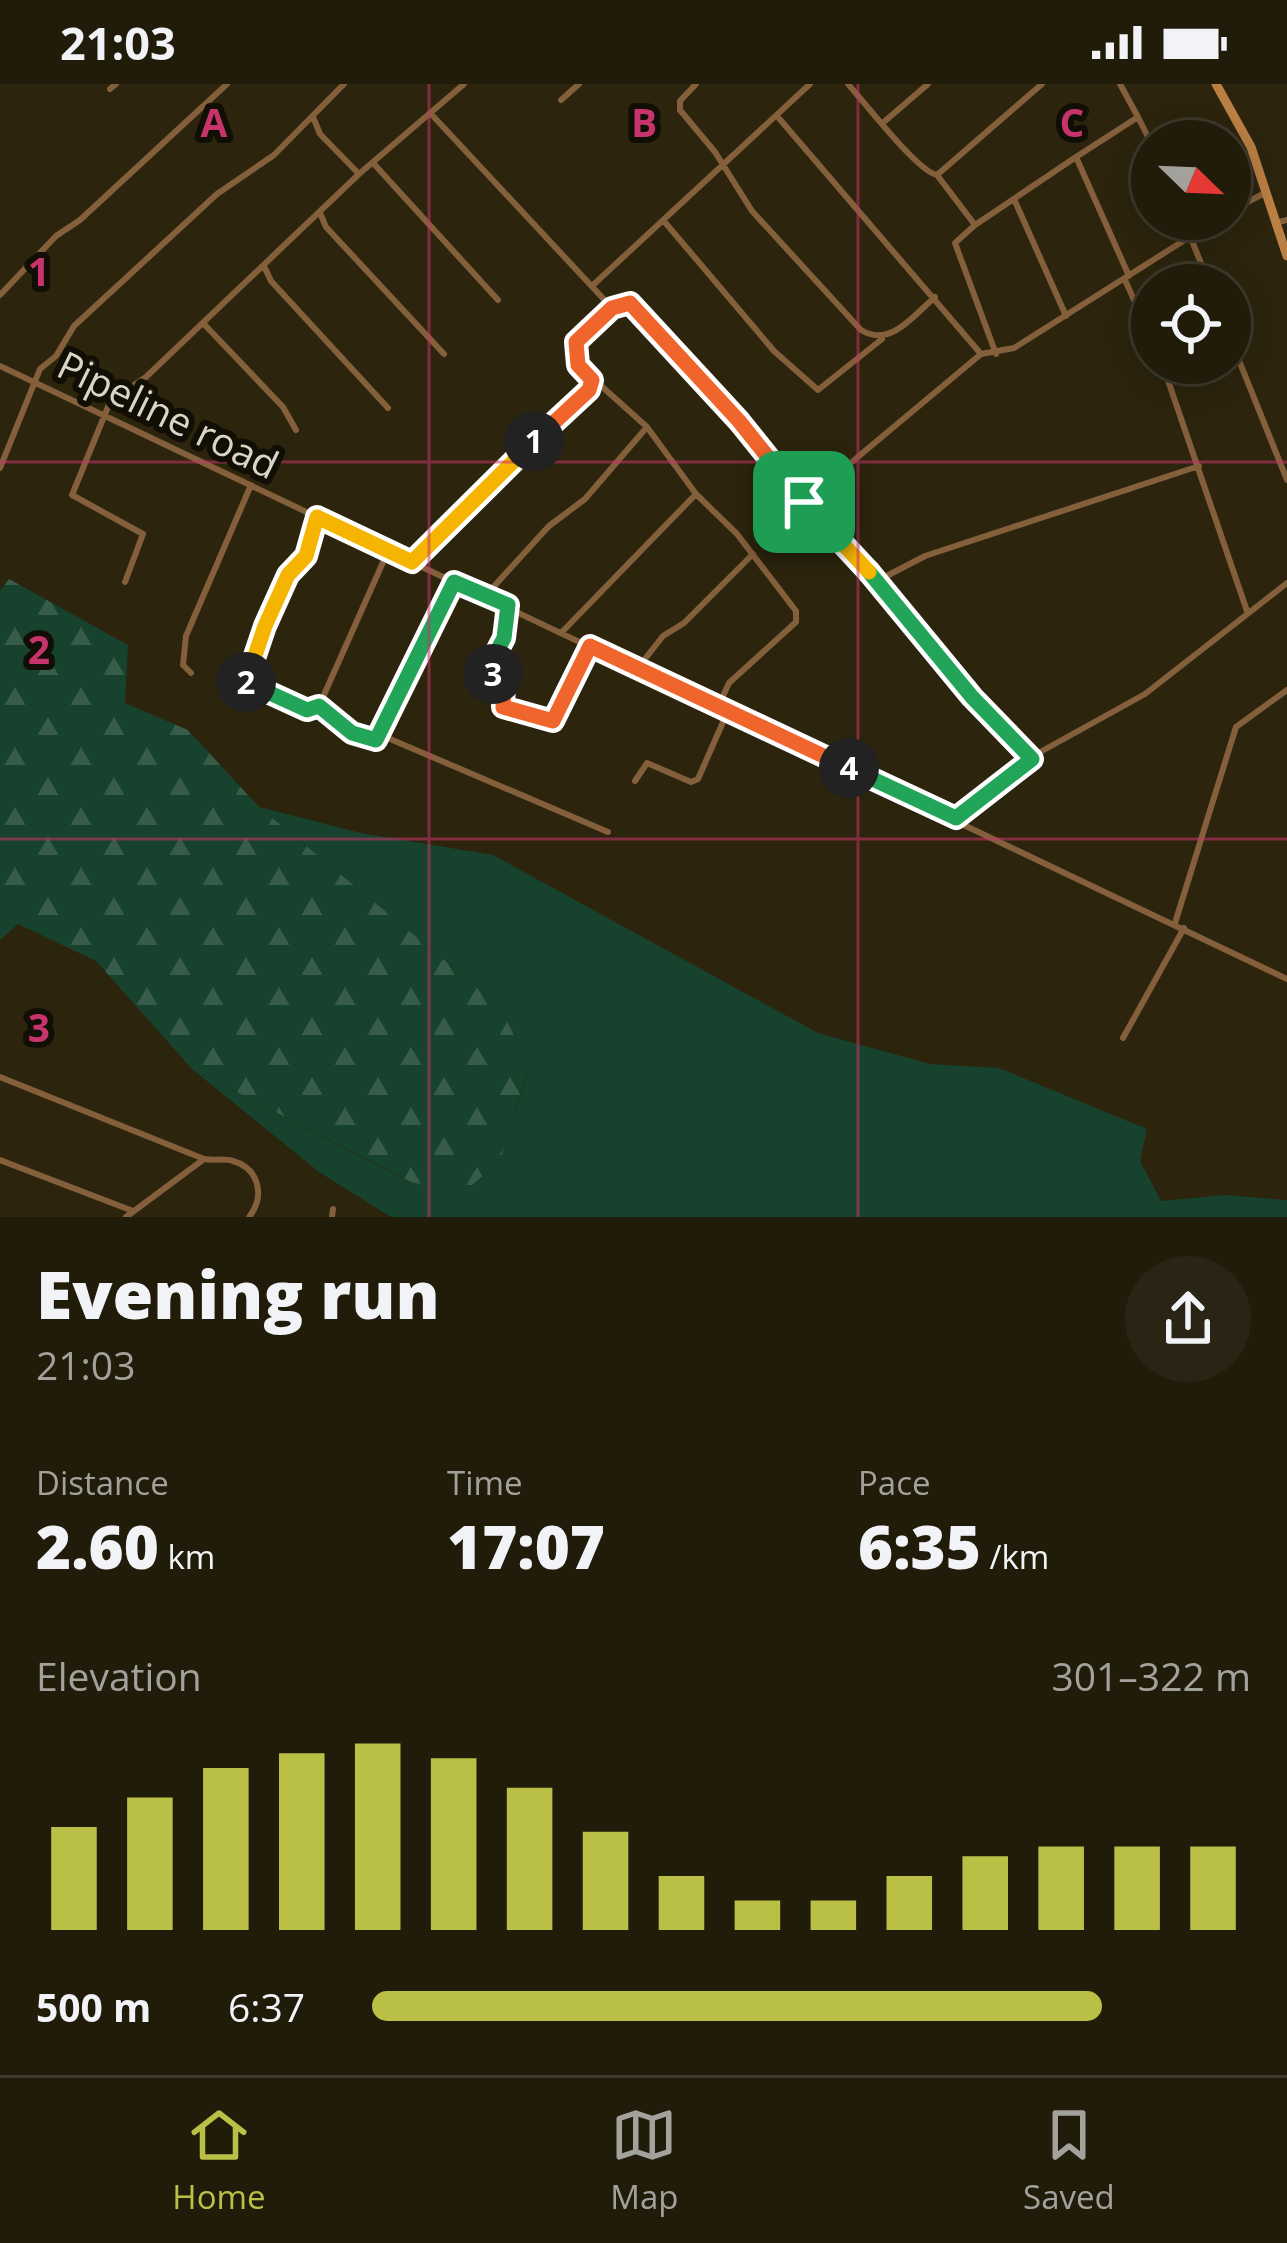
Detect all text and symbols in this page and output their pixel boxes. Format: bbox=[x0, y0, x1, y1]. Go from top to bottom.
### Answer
text: 21:03 bbox=[60, 12, 176, 73]
text: A bbox=[201, 95, 228, 148]
text: B bbox=[631, 95, 657, 148]
text: C bbox=[1060, 95, 1084, 148]
north arrow bbox=[1131, 120, 1251, 240]
map controls bbox=[1131, 120, 1251, 384]
text: 1 bbox=[28, 244, 50, 297]
button: locate bbox=[1131, 264, 1251, 384]
street label: Pipeline road bbox=[49, 337, 288, 490]
pin: 1 bbox=[504, 411, 564, 471]
text: 1 bbox=[525, 418, 543, 463]
pin bbox=[753, 451, 855, 553]
icon: arrive bbox=[771, 469, 837, 535]
text: 2 bbox=[28, 622, 50, 675]
pin: 3 bbox=[463, 644, 523, 704]
text: 3 bbox=[484, 651, 502, 696]
pin: 2 bbox=[216, 652, 276, 712]
text: 2 bbox=[237, 659, 255, 704]
pin: 4 bbox=[819, 738, 879, 798]
text: 4 bbox=[840, 745, 858, 790]
text: 3 bbox=[28, 1000, 50, 1053]
text: Evening run bbox=[36, 1248, 440, 1338]
button: share bbox=[1125, 1256, 1251, 1382]
text: 21:03 bbox=[36, 1338, 135, 1391]
text: Distance bbox=[36, 1460, 169, 1505]
text: Time bbox=[447, 1460, 523, 1505]
text: Pace bbox=[858, 1460, 931, 1505]
text: 2.60 bbox=[36, 1505, 159, 1587]
text: 17:07 bbox=[447, 1505, 605, 1587]
text: 6:35 bbox=[858, 1505, 981, 1587]
text: km bbox=[159, 1534, 215, 1579]
text: /km bbox=[981, 1534, 1049, 1579]
text: Elevation bbox=[36, 1649, 202, 1702]
text: 301–322 m bbox=[1051, 1649, 1251, 1702]
text: 500 m bbox=[36, 1980, 151, 2033]
text: 6:37 bbox=[228, 1980, 305, 2033]
tab: Home bbox=[172, 2102, 266, 2219]
tab: Map bbox=[610, 2102, 678, 2219]
tab: Saved bbox=[1023, 2102, 1115, 2219]

